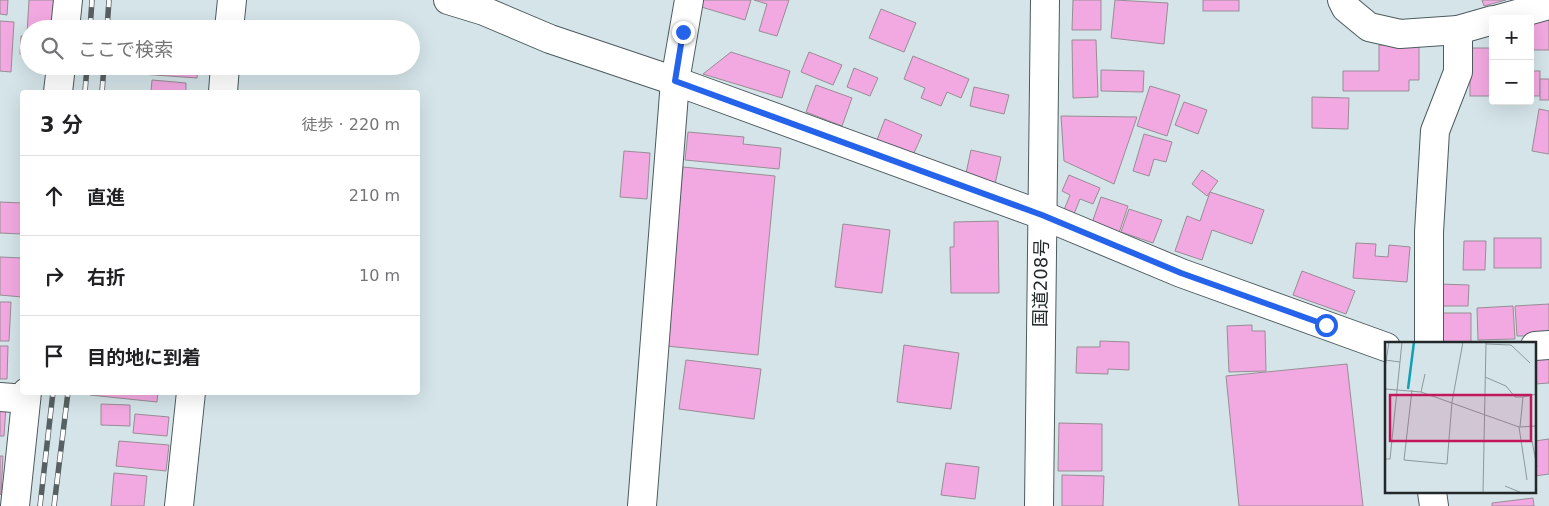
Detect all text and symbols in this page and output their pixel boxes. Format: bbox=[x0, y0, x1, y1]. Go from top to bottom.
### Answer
map controls bbox=[1489, 15, 1534, 105]
button: + bbox=[1489, 15, 1534, 60]
search box bbox=[20, 20, 420, 75]
route end bbox=[672, 21, 695, 44]
icon: search bbox=[38, 34, 66, 62]
text: ここで検索 bbox=[78, 38, 173, 60]
button: − bbox=[1489, 60, 1534, 105]
text: 3 分 bbox=[40, 113, 83, 137]
text: 徒歩 · 220 m bbox=[302, 115, 400, 134]
icon: ahead bbox=[40, 182, 68, 210]
text: 直進 bbox=[87, 186, 125, 208]
text: 210 m bbox=[349, 186, 400, 205]
street label: 国道208号 bbox=[1029, 239, 1052, 327]
icon: right bbox=[40, 262, 68, 290]
text: 右折 bbox=[87, 266, 125, 288]
text: 10 m bbox=[359, 266, 400, 285]
route start bbox=[1315, 314, 1338, 337]
icon: arrive bbox=[40, 342, 68, 370]
inset map bbox=[1385, 342, 1536, 494]
text: 目的地に到着 bbox=[87, 346, 201, 368]

